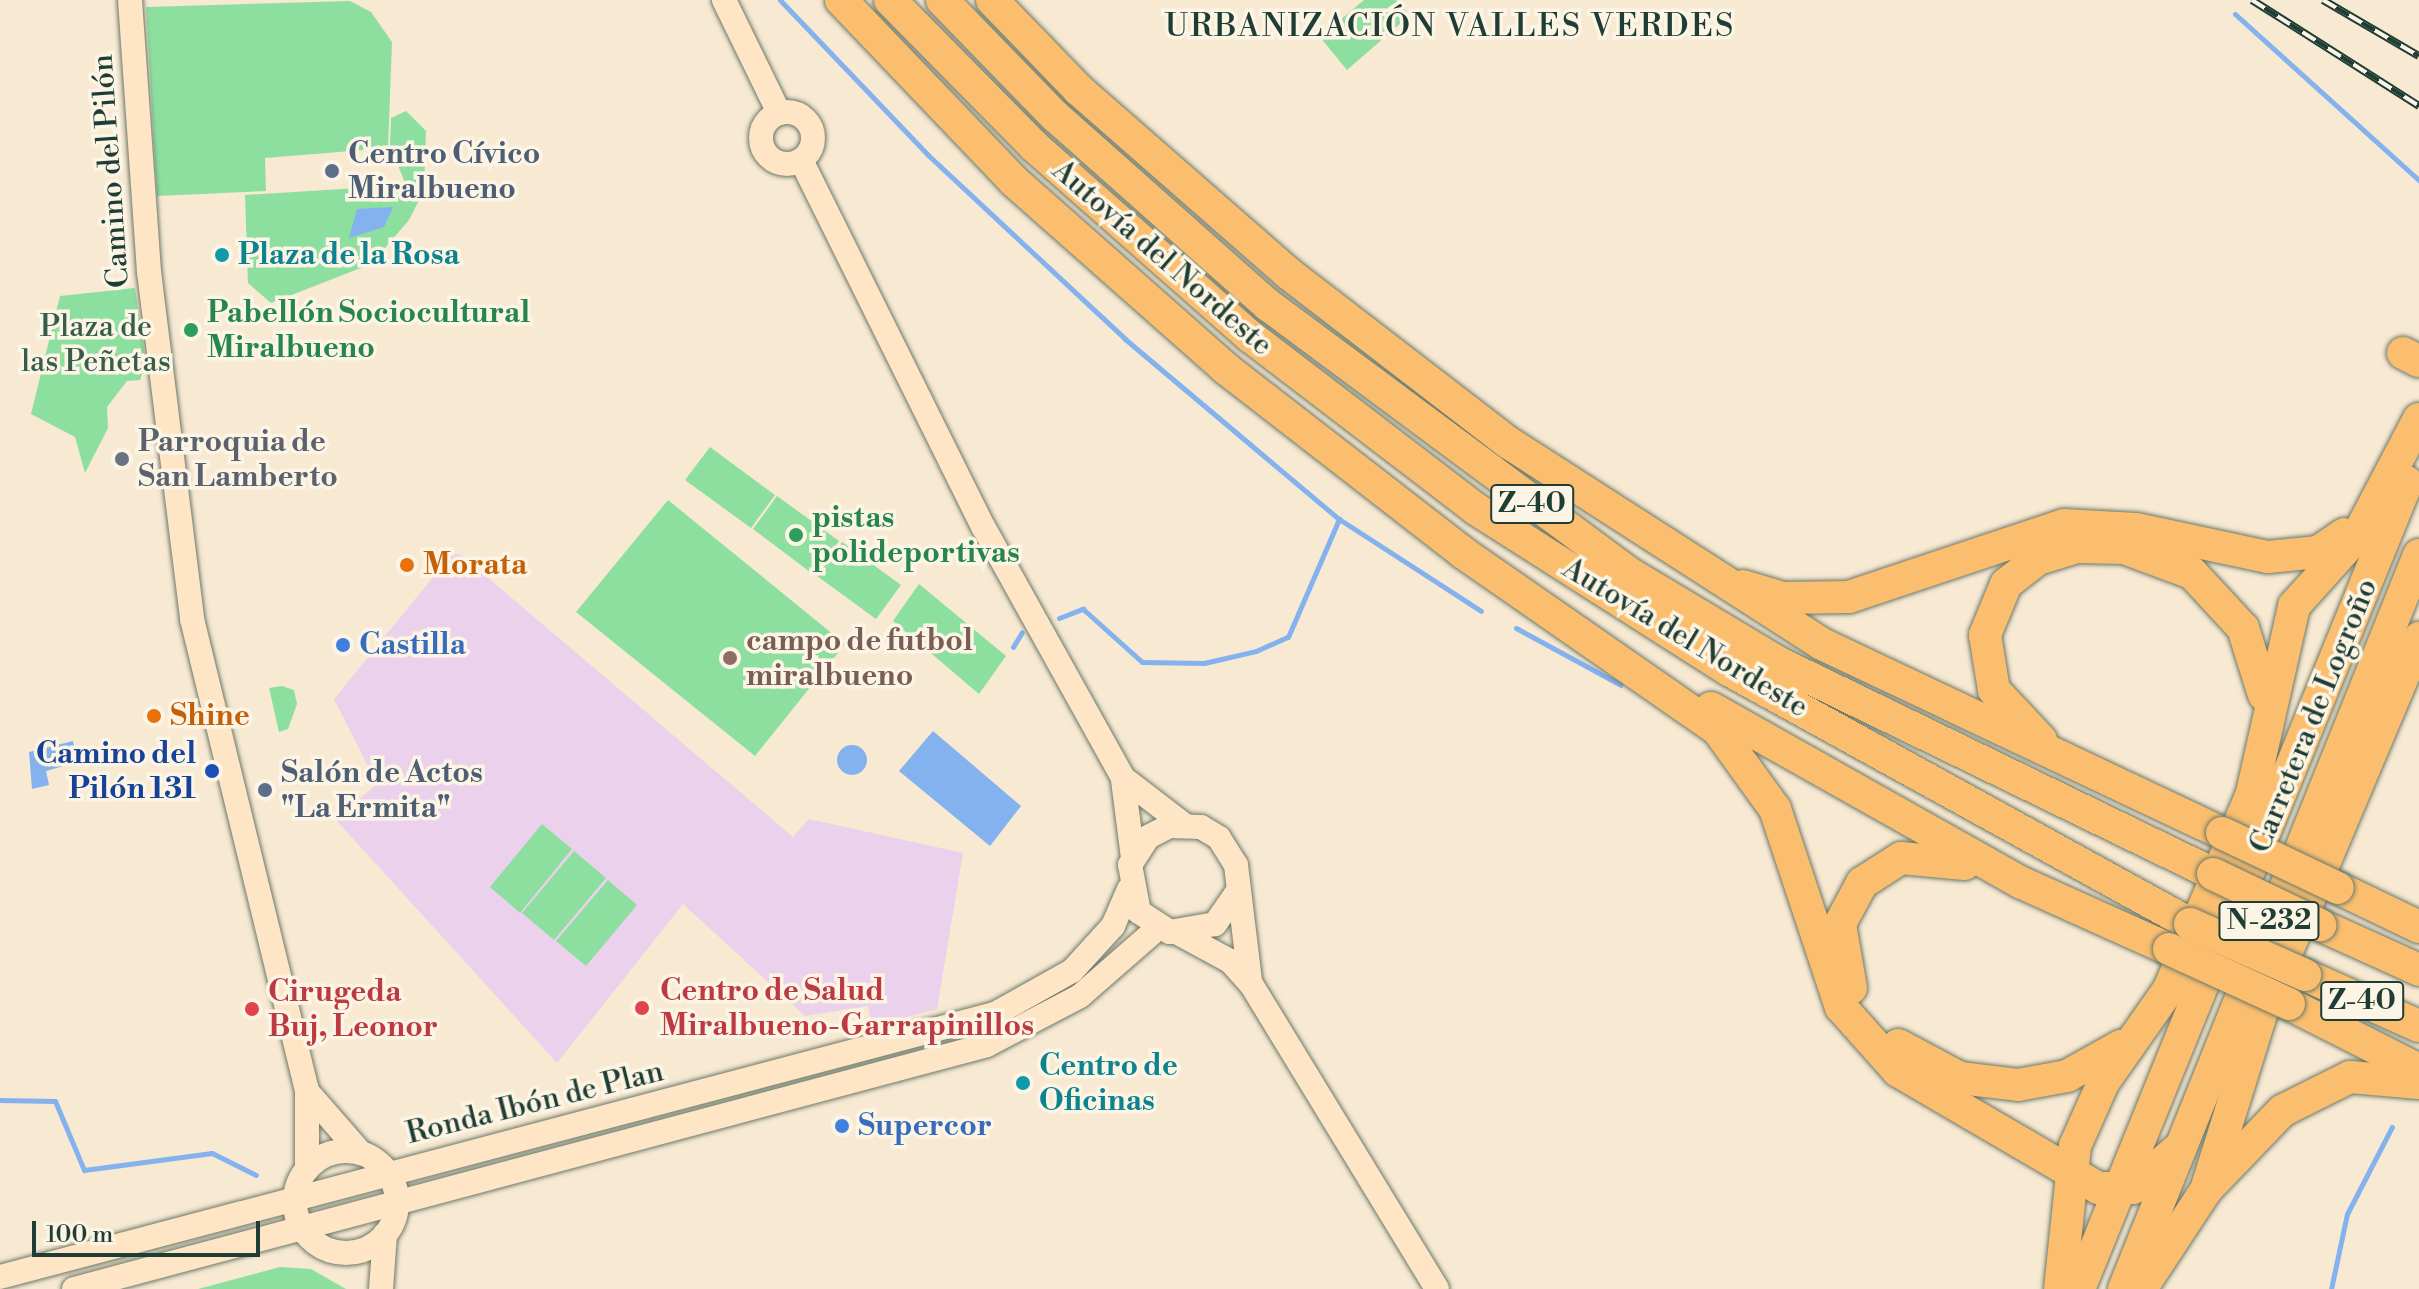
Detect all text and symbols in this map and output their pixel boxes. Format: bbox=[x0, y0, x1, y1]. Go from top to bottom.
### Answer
district label: URBANIZACIÓN VALLES VERDES bbox=[1165, 7, 1735, 45]
street label: Camino del Pilón bbox=[85, 53, 137, 289]
place label: Centro Cívico Miralbueno bbox=[348, 136, 540, 206]
street label: Autovía del Nordeste bbox=[1045, 153, 1279, 363]
marker: Centro Cívico Miralbueno bbox=[323, 162, 341, 180]
place label: Plaza de la Rosa bbox=[238, 237, 460, 273]
marker: Plaza de la Rosa bbox=[213, 246, 231, 264]
place label: Pabellón Sociocultural Miralbueno bbox=[207, 295, 530, 366]
park label: Plaza de las Peñetas bbox=[21, 309, 171, 380]
marker: Pabellón Sociocultural Miralbueno bbox=[182, 321, 200, 339]
place label: Parroquia de San Lamberto bbox=[138, 424, 338, 494]
marker: Parroquia de San Lamberto bbox=[113, 450, 131, 468]
road number: Z-40 bbox=[1490, 480, 1574, 528]
place label: pistas polideportivas bbox=[812, 500, 1020, 570]
marker: pistas polideportivas bbox=[787, 526, 805, 544]
place label: Morata bbox=[423, 547, 527, 583]
street label: Autovía del Nordeste bbox=[1556, 550, 1814, 726]
marker: Morata bbox=[398, 556, 416, 574]
street label: Carretera de Logroño bbox=[2243, 574, 2385, 858]
place label: campo de futbol miralbueno bbox=[746, 623, 973, 694]
place label: Castilla bbox=[359, 627, 466, 663]
marker: Castilla bbox=[334, 636, 352, 654]
marker: campo de futbol miralbueno bbox=[721, 649, 739, 667]
place label: Shine bbox=[170, 698, 250, 734]
marker: Shine bbox=[145, 707, 163, 725]
place label: Camino del Pilón 131 bbox=[36, 736, 196, 806]
place label: Salón de Actos "La Ermita" bbox=[281, 755, 483, 826]
marker: Camino del Pilón 131 bbox=[203, 762, 221, 780]
marker: Salón de Actos "La Ermita" bbox=[256, 781, 274, 799]
road number: N-232 bbox=[2217, 897, 2321, 945]
place label: Centro de Salud Miralbueno-Garrapinillos bbox=[660, 973, 1034, 1044]
place label: Cirugeda Buj, Leonor bbox=[268, 974, 438, 1044]
road number: Z-40 bbox=[2320, 977, 2404, 1025]
marker: Centro de Salud Miralbueno-Garrapinillos bbox=[631, 997, 653, 1019]
marker: Cirugeda Buj, Leonor bbox=[243, 1000, 261, 1018]
place label: Centro de Oficinas bbox=[1039, 1048, 1178, 1118]
street label: Ronda Ibón de Plan bbox=[403, 1054, 667, 1152]
marker: Centro de Oficinas bbox=[1014, 1074, 1032, 1092]
place label: Supercor bbox=[858, 1108, 992, 1144]
marker: Supercor bbox=[833, 1117, 851, 1135]
scale bar bbox=[36, 1205, 264, 1255]
text: 100 m bbox=[46, 1220, 113, 1250]

